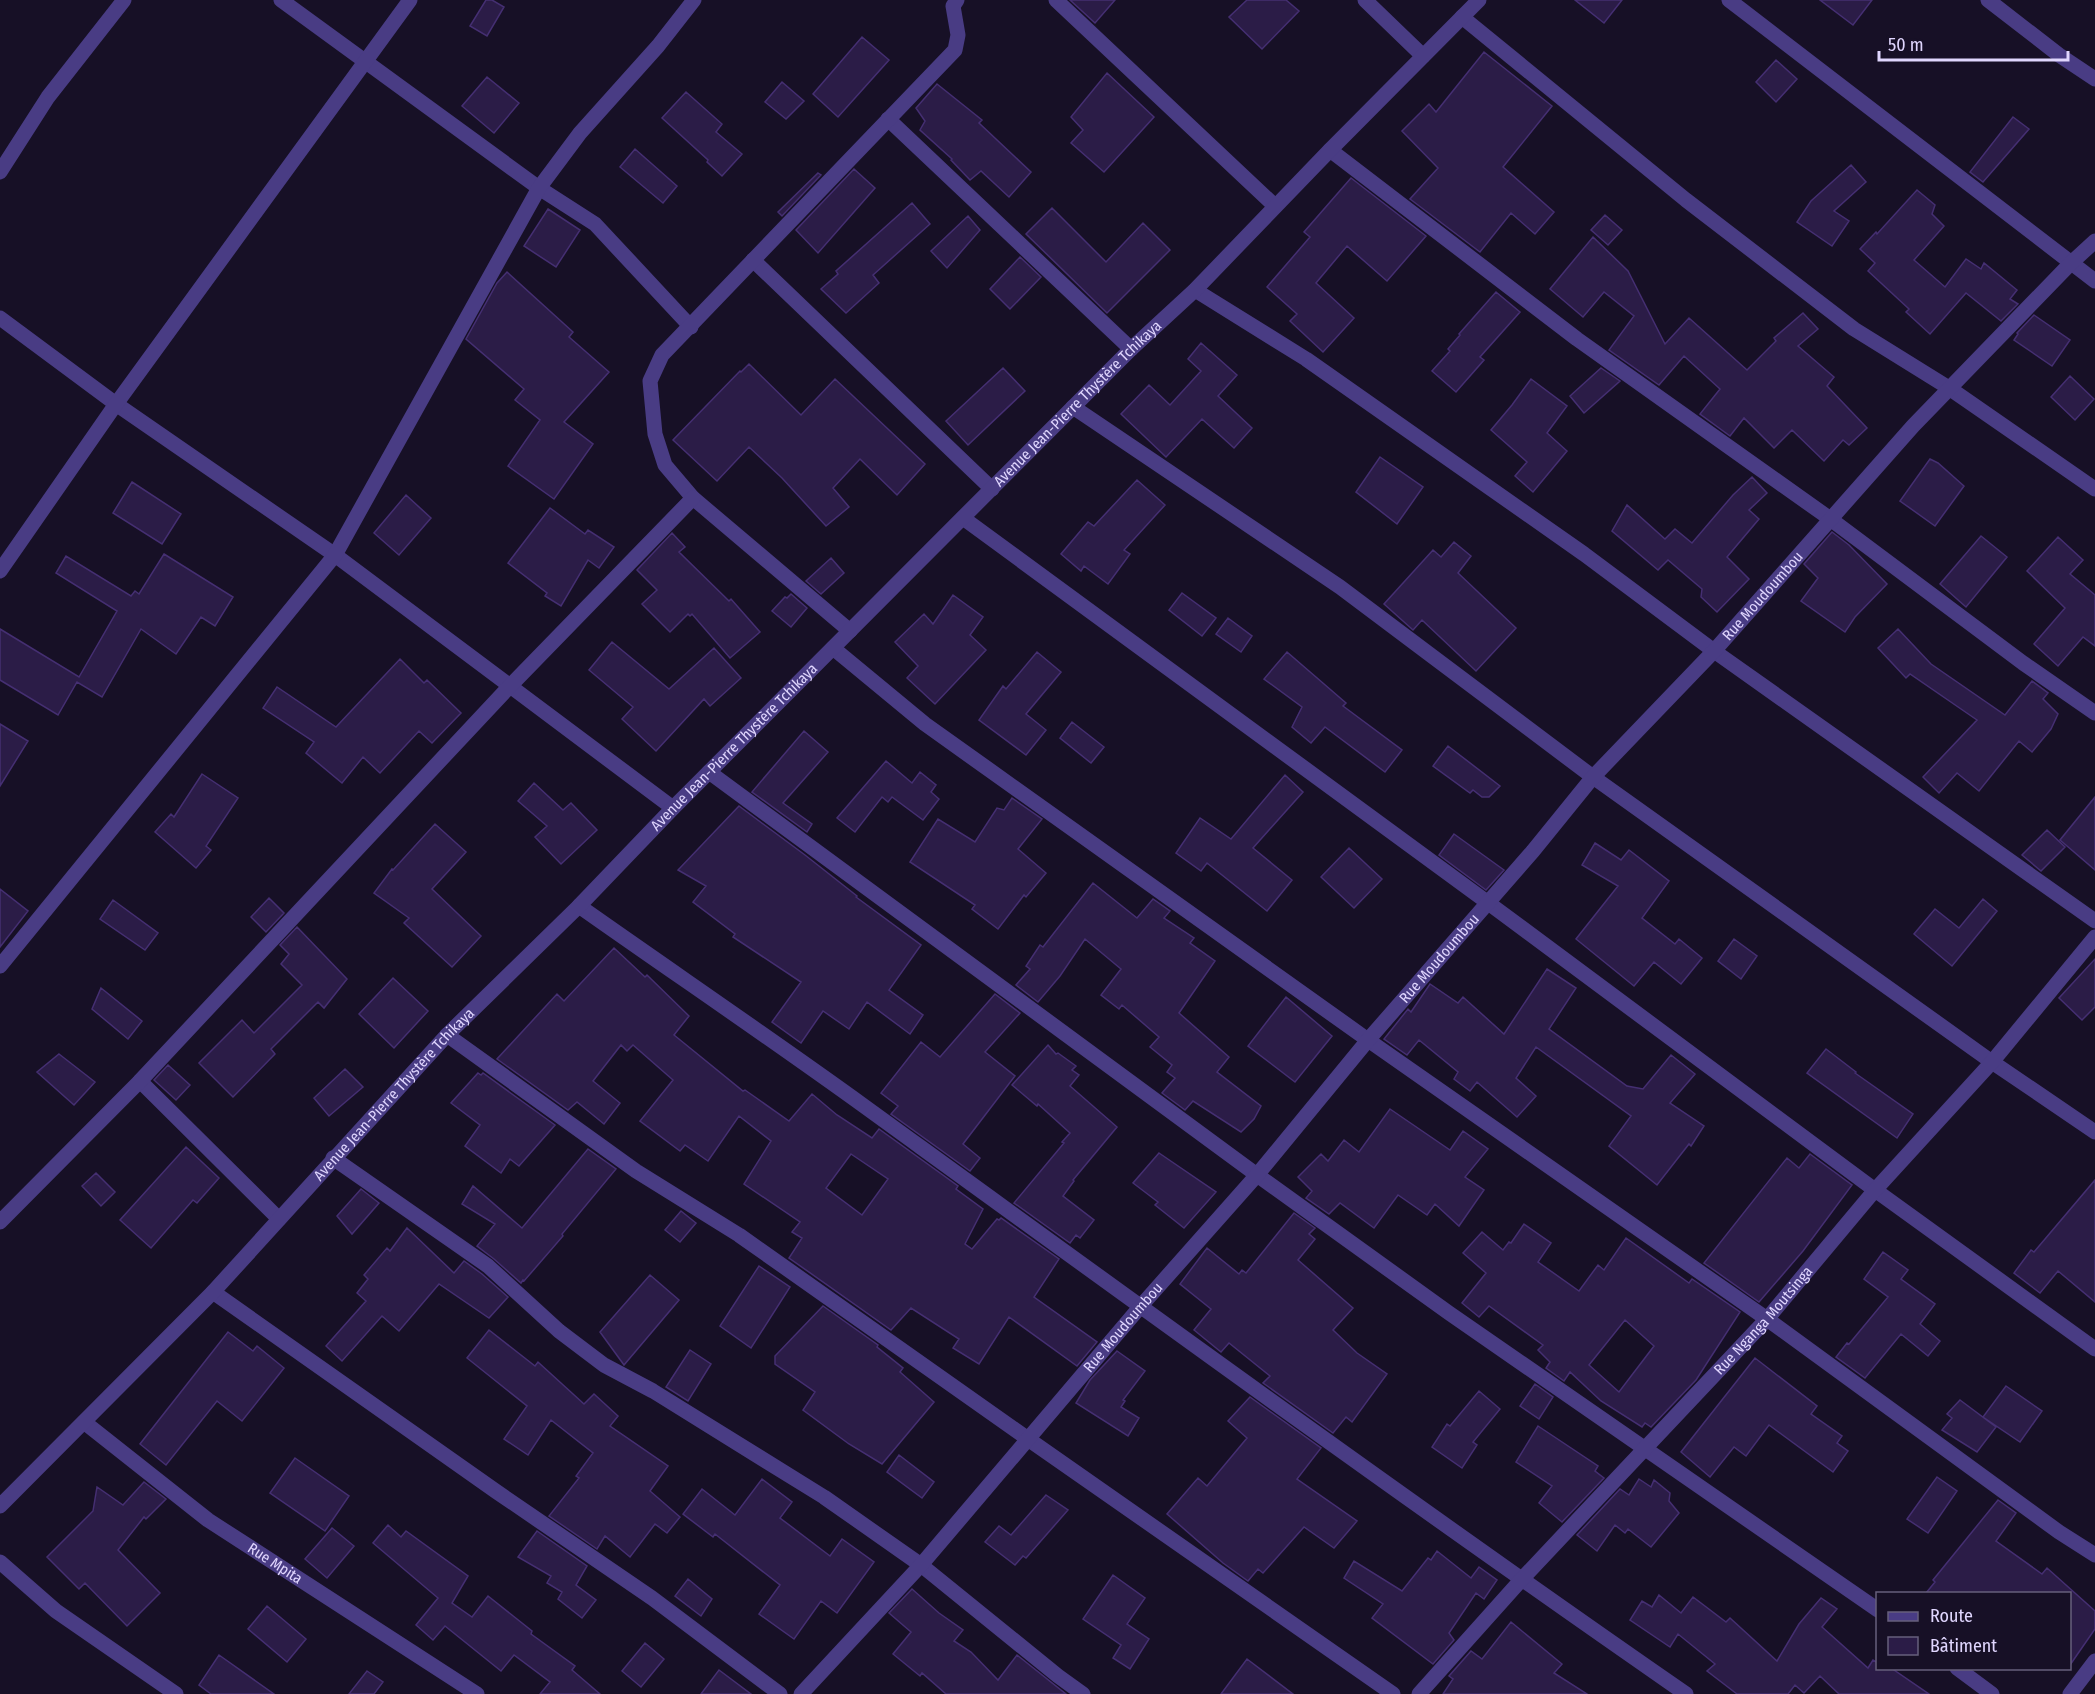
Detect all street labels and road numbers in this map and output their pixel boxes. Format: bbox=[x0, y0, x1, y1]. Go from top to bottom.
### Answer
street label: Avenue Jean-Pierre Thystère Tchikaya bbox=[990, 317, 1165, 490]
street label: Rue Moudoumbou bbox=[1719, 548, 1807, 644]
street label: Avenue Jean-Pierre Thystère Tchikaya bbox=[647, 660, 821, 835]
street label: Rue Moudoumbou bbox=[1395, 910, 1483, 1007]
street label: Avenue Jean-Pierre Thystère Tchikaya bbox=[310, 1004, 478, 1184]
street label: Rue Nganga Moutsinga bbox=[1710, 1263, 1816, 1379]
street label: Rue Moudoumbou bbox=[1080, 1279, 1166, 1376]
street label: Rue Mpita bbox=[244, 1539, 306, 1588]

